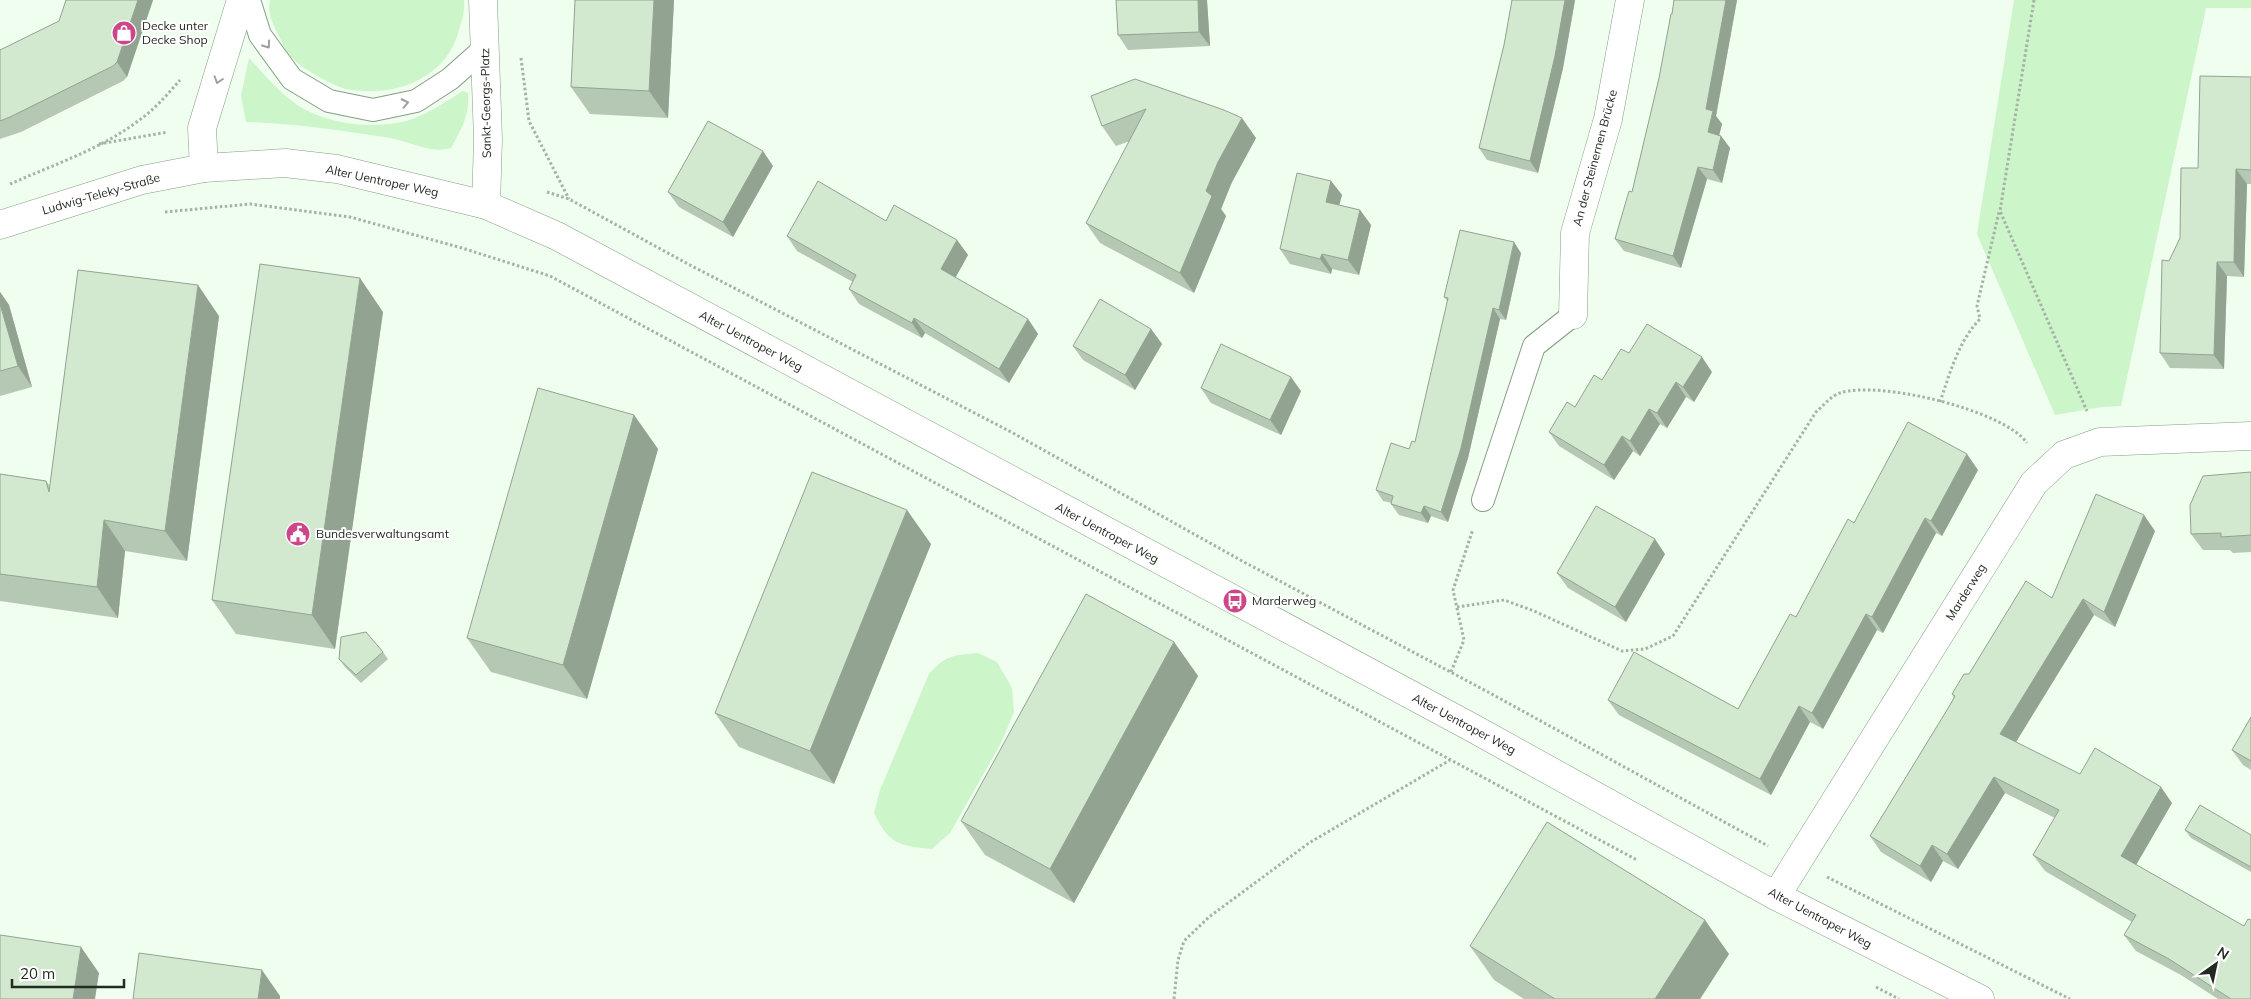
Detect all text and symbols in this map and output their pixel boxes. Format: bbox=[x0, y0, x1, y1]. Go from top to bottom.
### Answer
place label: Decke unter Decke Shop bbox=[142, 18, 209, 47]
shop icon: Decke unter Decke Shop bbox=[111, 20, 137, 46]
one-way arrow bbox=[261, 39, 270, 49]
street label: Sankt-Georgs-Platz bbox=[477, 48, 494, 158]
one-way arrow bbox=[213, 76, 223, 84]
street label: An der Steinernen Brücke bbox=[1569, 88, 1620, 228]
one-way arrow bbox=[400, 99, 409, 109]
street label: Alter Uentroper Weg bbox=[324, 161, 440, 200]
street label: Ludwig-Teleky-Straße bbox=[40, 169, 162, 218]
street label: Alter Uentroper Weg bbox=[697, 307, 806, 374]
street label: Alter Uentroper Weg bbox=[1053, 499, 1162, 566]
public building icon: Bundesverwaltungsamt bbox=[285, 521, 311, 547]
place label: Bundesverwaltungsamt bbox=[316, 526, 449, 541]
street label: Marderweg bbox=[1942, 560, 1989, 623]
bus stop icon: Marderweg bbox=[1222, 588, 1248, 614]
place label: Marderweg bbox=[1252, 593, 1316, 608]
street label: Alter Uentroper Weg bbox=[1410, 690, 1519, 757]
street label: Alter Uentroper Weg bbox=[1766, 884, 1875, 951]
north arrow bbox=[2191, 939, 2241, 989]
text: N bbox=[2214, 943, 2232, 964]
scale bar bbox=[12, 956, 125, 988]
text: 20 m bbox=[20, 964, 55, 983]

